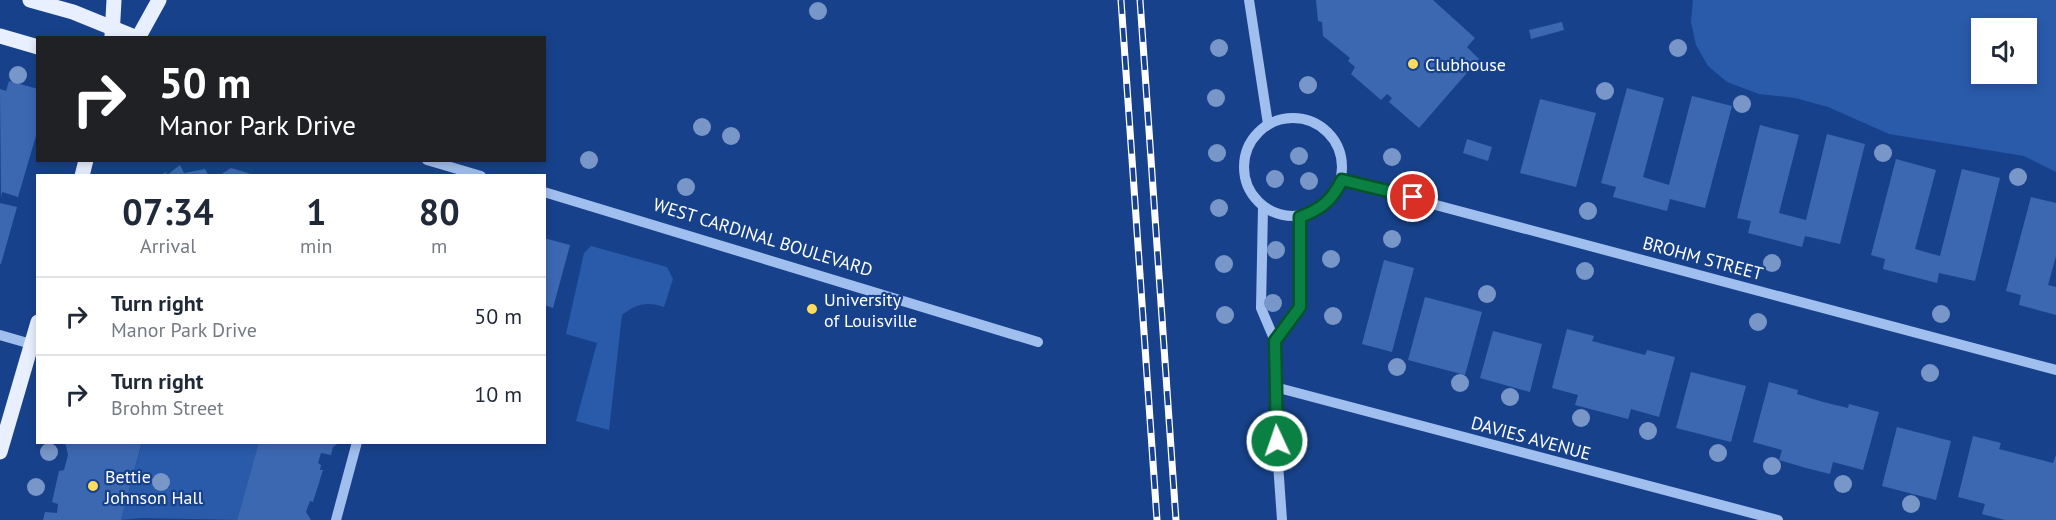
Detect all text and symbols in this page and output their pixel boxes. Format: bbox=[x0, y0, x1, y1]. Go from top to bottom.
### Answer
map controls bbox=[1971, 18, 2037, 84]
button: sound bbox=[1971, 18, 2037, 84]
place label: Clubhouse bbox=[1425, 53, 1506, 76]
text: 50 m bbox=[159, 55, 251, 110]
marker: Clubhouse bbox=[1406, 57, 1420, 71]
icon: right bbox=[60, 60, 138, 138]
text: Manor Park Drive bbox=[159, 108, 356, 142]
pin bbox=[1387, 171, 1438, 222]
icon: arrive bbox=[1396, 180, 1429, 213]
text: 07:34 bbox=[122, 188, 214, 235]
text: 1 bbox=[306, 188, 326, 235]
text: 80 bbox=[419, 188, 460, 235]
street label: WEST CARDINAL BOULEVARD bbox=[651, 193, 875, 281]
street label: BROHM STREET bbox=[1640, 231, 1766, 285]
text: Arrival bbox=[140, 233, 196, 259]
text: min bbox=[300, 233, 333, 259]
text: m bbox=[431, 233, 447, 259]
place label: University of Louisville bbox=[824, 288, 917, 332]
text: Turn right bbox=[111, 289, 203, 317]
icon: right bbox=[60, 300, 93, 333]
text: 50 m bbox=[474, 302, 522, 330]
marker: University of Louisville bbox=[805, 302, 819, 316]
text: Manor Park Drive bbox=[111, 317, 257, 343]
text: Turn right bbox=[111, 367, 203, 395]
icon: right bbox=[60, 378, 93, 411]
text: 10 m bbox=[474, 380, 522, 408]
text: Brohm Street bbox=[111, 395, 224, 421]
position arrow bbox=[1245, 409, 1309, 473]
street label: DAVIES AVENUE bbox=[1469, 411, 1593, 465]
place label: Bettie Johnson Hall bbox=[104, 465, 204, 509]
marker: Bettie Johnson Hall bbox=[86, 479, 100, 493]

